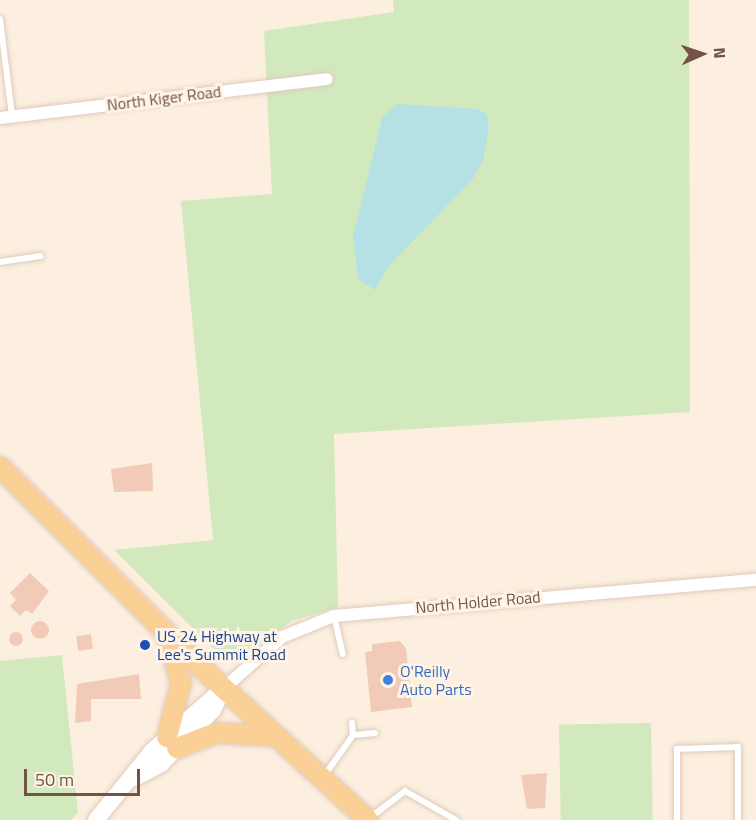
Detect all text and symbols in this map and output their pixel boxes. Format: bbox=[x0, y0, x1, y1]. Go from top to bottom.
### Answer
north arrow bbox=[672, 24, 732, 84]
text: N bbox=[708, 47, 732, 59]
street label: North Kiger Road bbox=[106, 81, 222, 115]
street label: North Holder Road bbox=[415, 587, 541, 617]
place label: US 24 Highway at Lee's Summit Road bbox=[157, 626, 286, 664]
marker: US 24 Highway at Lee's Summit Road bbox=[138, 638, 152, 652]
place label: O'Reilly Auto Parts bbox=[400, 661, 472, 699]
marker: O'Reilly Auto Parts bbox=[381, 673, 395, 687]
scale bar bbox=[27, 757, 142, 795]
text: 50 m bbox=[35, 766, 74, 793]

